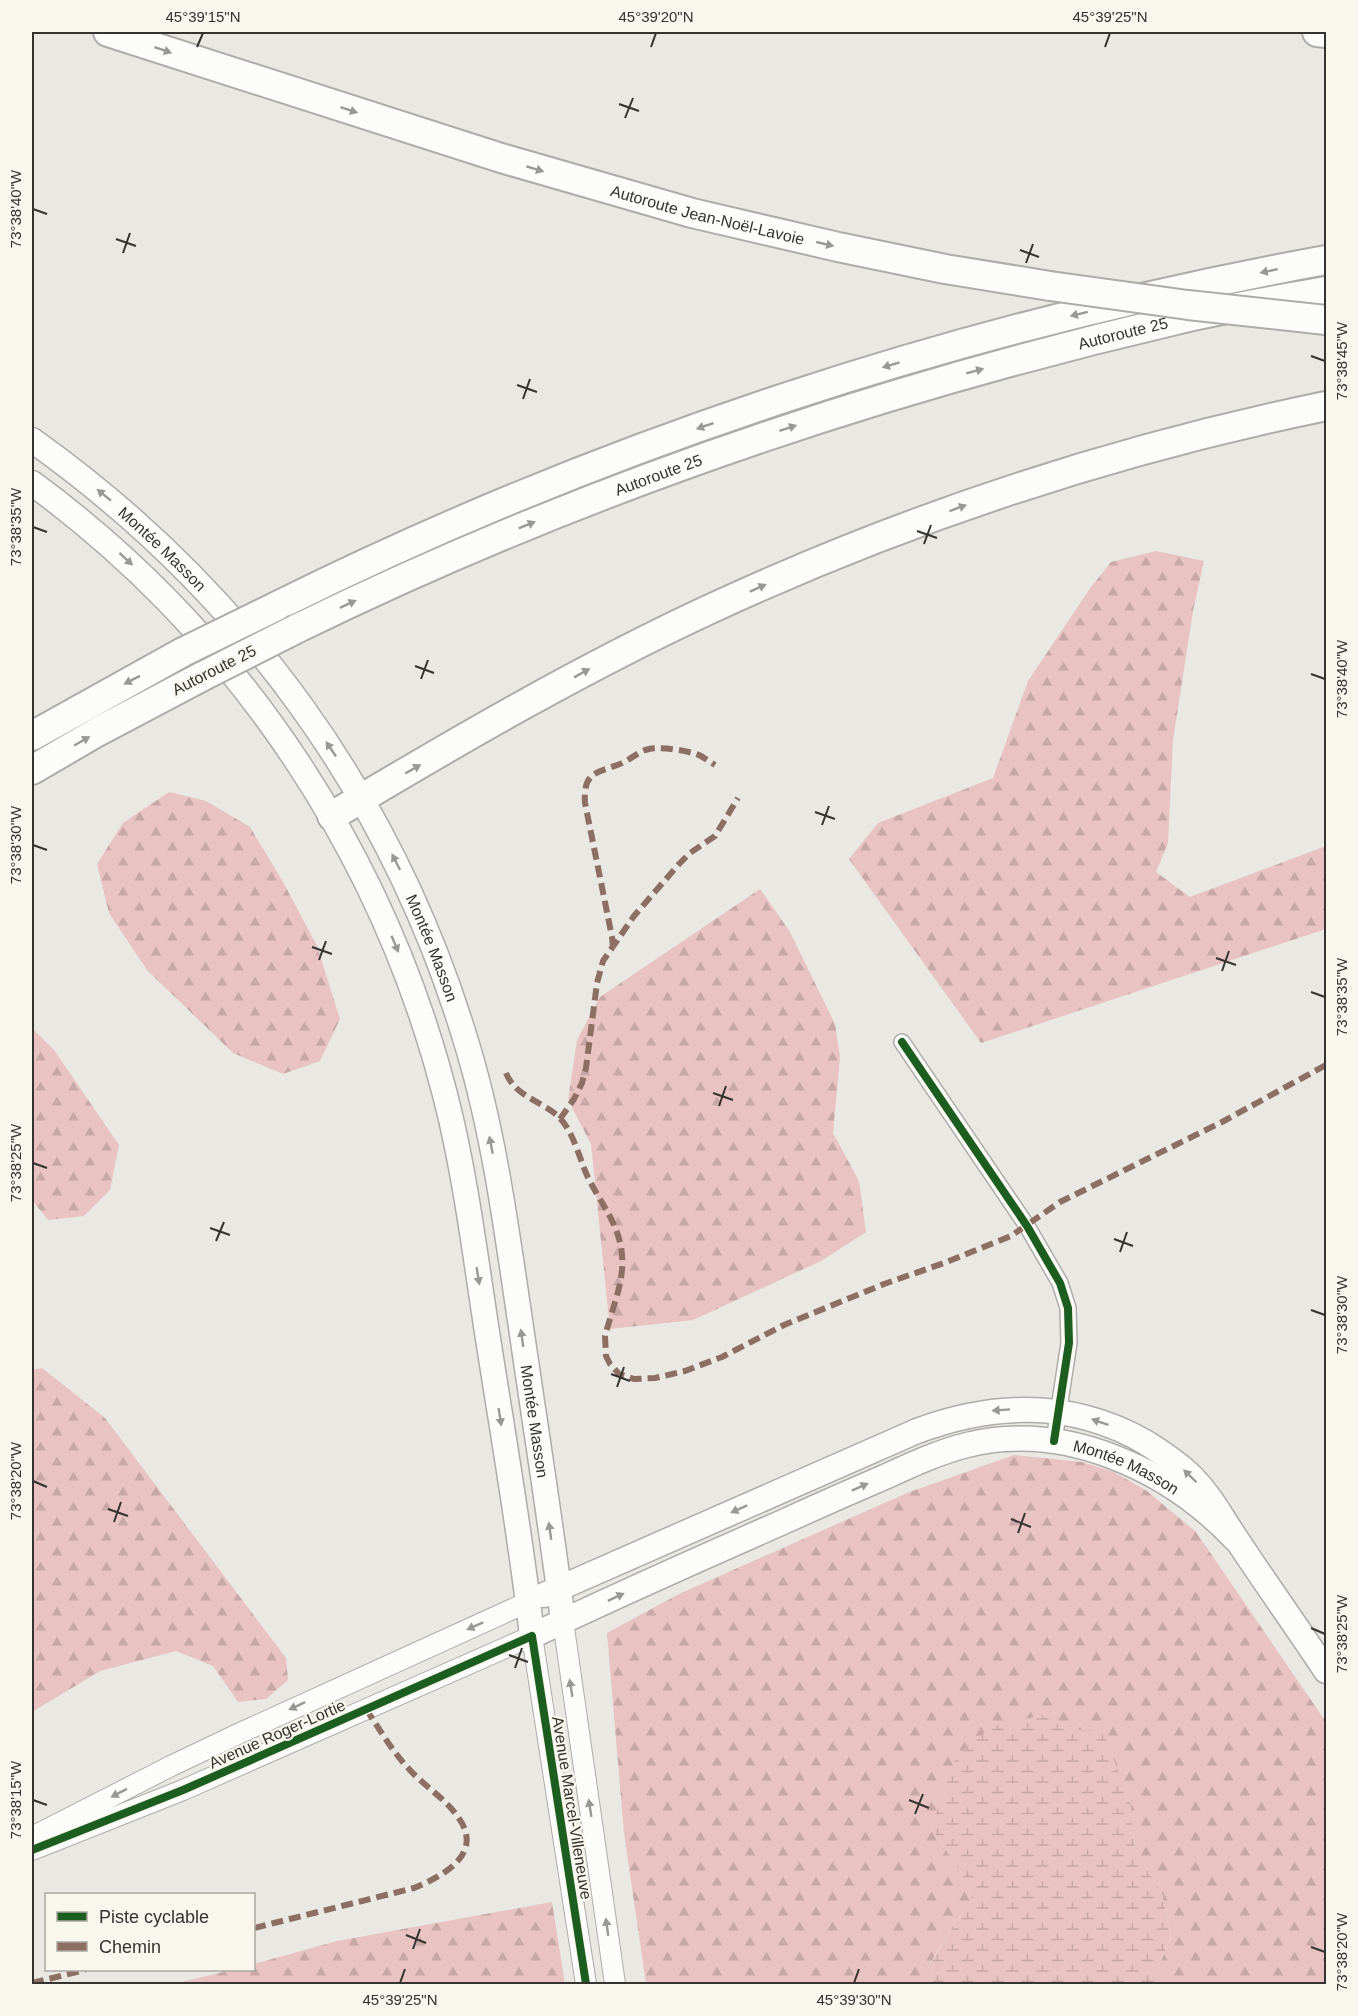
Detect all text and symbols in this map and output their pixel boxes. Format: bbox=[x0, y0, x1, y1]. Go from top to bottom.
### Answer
text: 45°39'15"N bbox=[165, 8, 241, 25]
text: 45°39'20"N bbox=[618, 8, 694, 25]
text: 45°39'25"N bbox=[1072, 8, 1148, 25]
one-way arrow bbox=[154, 46, 172, 55]
one-way arrow bbox=[340, 105, 358, 115]
one-way arrow bbox=[526, 165, 544, 174]
text: 73°38'40"W bbox=[7, 169, 24, 248]
street label: Autoroute Jean-Noël-Lavoie bbox=[609, 182, 806, 247]
one-way arrow bbox=[816, 240, 834, 250]
one-way arrow bbox=[1260, 267, 1278, 277]
one-way arrow bbox=[1070, 310, 1088, 320]
street label: Autoroute 25 bbox=[1076, 314, 1169, 352]
text: 73°38'45"W bbox=[1333, 321, 1350, 400]
one-way arrow bbox=[882, 361, 900, 370]
one-way arrow bbox=[966, 366, 984, 375]
one-way arrow bbox=[696, 421, 714, 431]
one-way arrow bbox=[779, 423, 797, 432]
street label: Autoroute 25 bbox=[612, 451, 704, 498]
text: 73°38'35"W bbox=[7, 487, 24, 566]
one-way arrow bbox=[96, 488, 112, 501]
street label: Montée Masson bbox=[115, 503, 210, 594]
one-way arrow bbox=[949, 503, 967, 513]
one-way arrow bbox=[518, 520, 536, 529]
one-way arrow bbox=[118, 552, 133, 565]
one-way arrow bbox=[749, 583, 767, 593]
one-way arrow bbox=[340, 599, 357, 608]
text: 73°38'40"W bbox=[1333, 639, 1350, 718]
street label: Autoroute 25 bbox=[169, 642, 259, 698]
one-way arrow bbox=[574, 668, 591, 678]
one-way arrow bbox=[123, 675, 140, 685]
one-way arrow bbox=[74, 735, 90, 746]
one-way arrow bbox=[325, 741, 337, 757]
one-way arrow bbox=[405, 764, 421, 775]
text: 73°38'30"W bbox=[7, 805, 24, 884]
one-way arrow bbox=[391, 853, 400, 870]
street label: Montée Masson bbox=[403, 892, 461, 1004]
one-way arrow bbox=[390, 936, 400, 954]
text: 73°38'35"W bbox=[1333, 957, 1350, 1036]
text: 73°38'25"W bbox=[7, 1123, 24, 1202]
one-way arrow bbox=[486, 1136, 495, 1155]
one-way arrow bbox=[474, 1266, 483, 1285]
text: 73°38'30"W bbox=[1333, 1275, 1350, 1354]
one-way arrow bbox=[518, 1328, 527, 1347]
street label: Montée Masson bbox=[518, 1364, 552, 1479]
one-way arrow bbox=[992, 1406, 1011, 1415]
one-way arrow bbox=[496, 1407, 505, 1426]
one-way arrow bbox=[1091, 1417, 1109, 1426]
street label: Montée Masson bbox=[1072, 1437, 1182, 1498]
text: 73°38'20"W bbox=[7, 1441, 24, 1520]
one-way arrow bbox=[1184, 1469, 1198, 1483]
one-way arrow bbox=[852, 1483, 869, 1492]
one-way arrow bbox=[730, 1505, 747, 1514]
one-way arrow bbox=[545, 1521, 555, 1540]
one-way arrow bbox=[607, 1592, 625, 1602]
text: 73°38'25"W bbox=[1333, 1594, 1350, 1673]
one-way arrow bbox=[466, 1621, 483, 1630]
one-way arrow bbox=[567, 1678, 576, 1697]
street label: Avenue Roger-Lortie bbox=[206, 1696, 348, 1772]
one-way arrow bbox=[289, 1702, 306, 1711]
street label: Avenue Marcel-Villeneuve bbox=[549, 1715, 595, 1901]
text: 73°38'15"W bbox=[7, 1760, 24, 1839]
one-way arrow bbox=[110, 1788, 127, 1797]
one-way arrow bbox=[585, 1799, 594, 1818]
legend bbox=[45, 1893, 255, 1971]
text: Piste cyclable bbox=[99, 1907, 209, 1927]
text: 73°38'20"W bbox=[1333, 1912, 1350, 1991]
one-way arrow bbox=[603, 1917, 612, 1936]
text: Chemin bbox=[99, 1937, 161, 1957]
text: 45°39'25"N bbox=[362, 1991, 438, 2008]
text: 45°39'30"N bbox=[816, 1991, 892, 2008]

